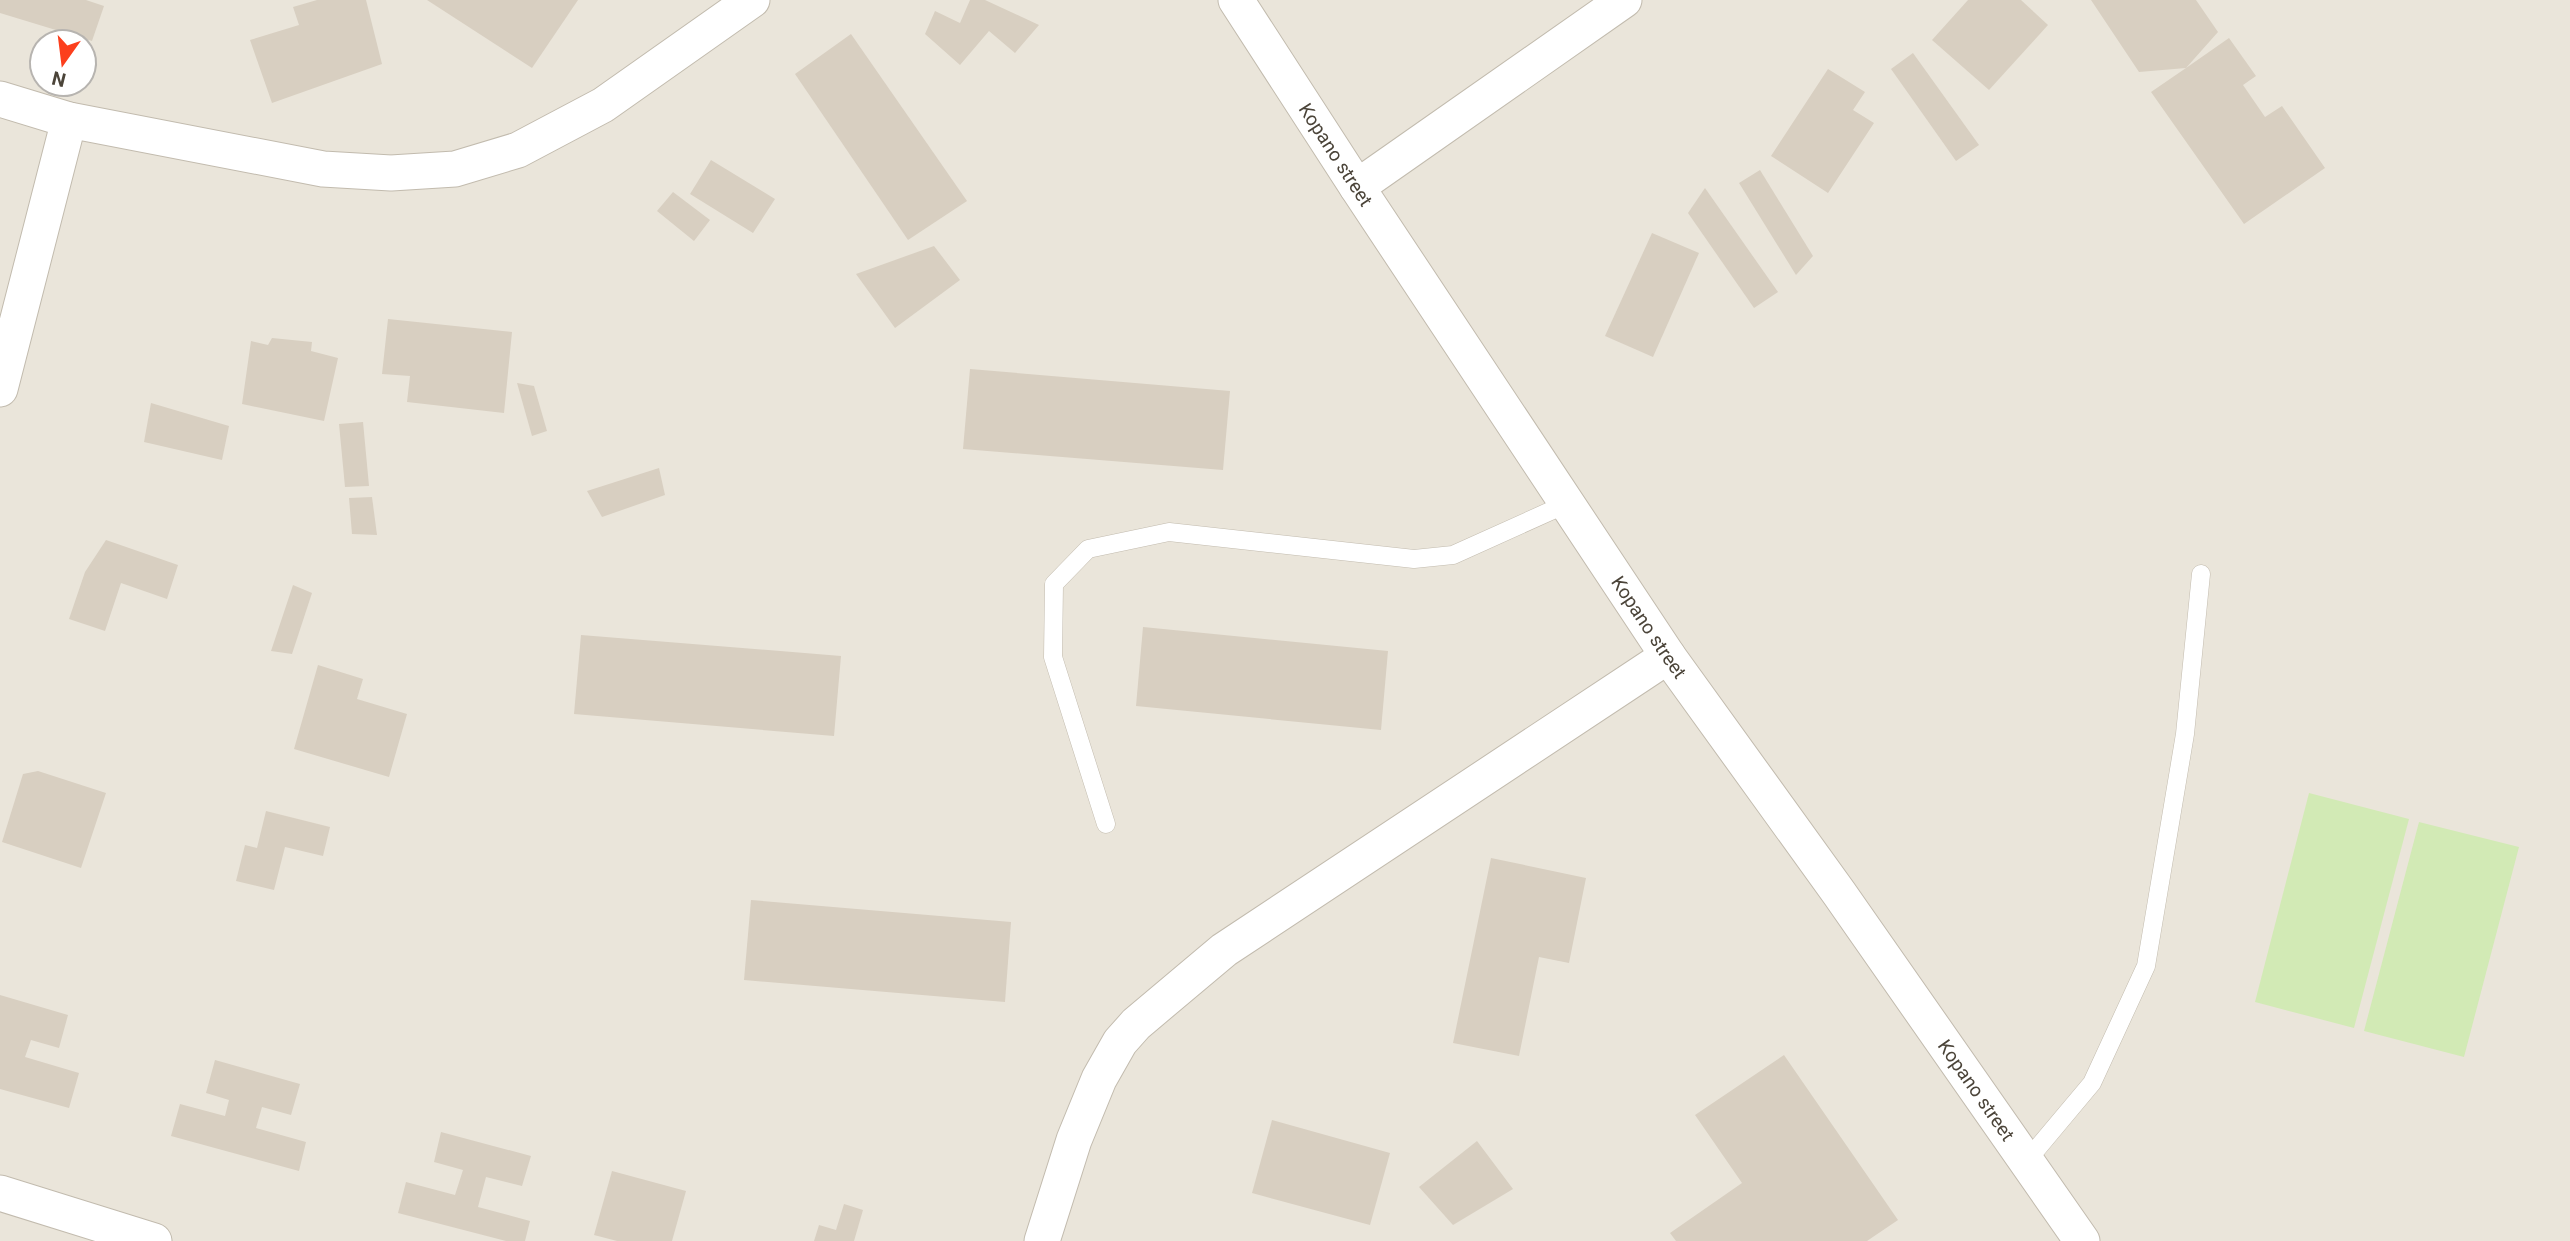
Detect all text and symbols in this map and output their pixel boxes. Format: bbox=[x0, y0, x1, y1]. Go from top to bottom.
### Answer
north arrow bbox=[28, 28, 98, 98]
text: N bbox=[50, 66, 68, 92]
street label: Kopano street bbox=[1294, 99, 1378, 210]
street label: Kopano street bbox=[1607, 572, 1692, 683]
street label: Kopano street bbox=[1933, 1035, 2020, 1145]

